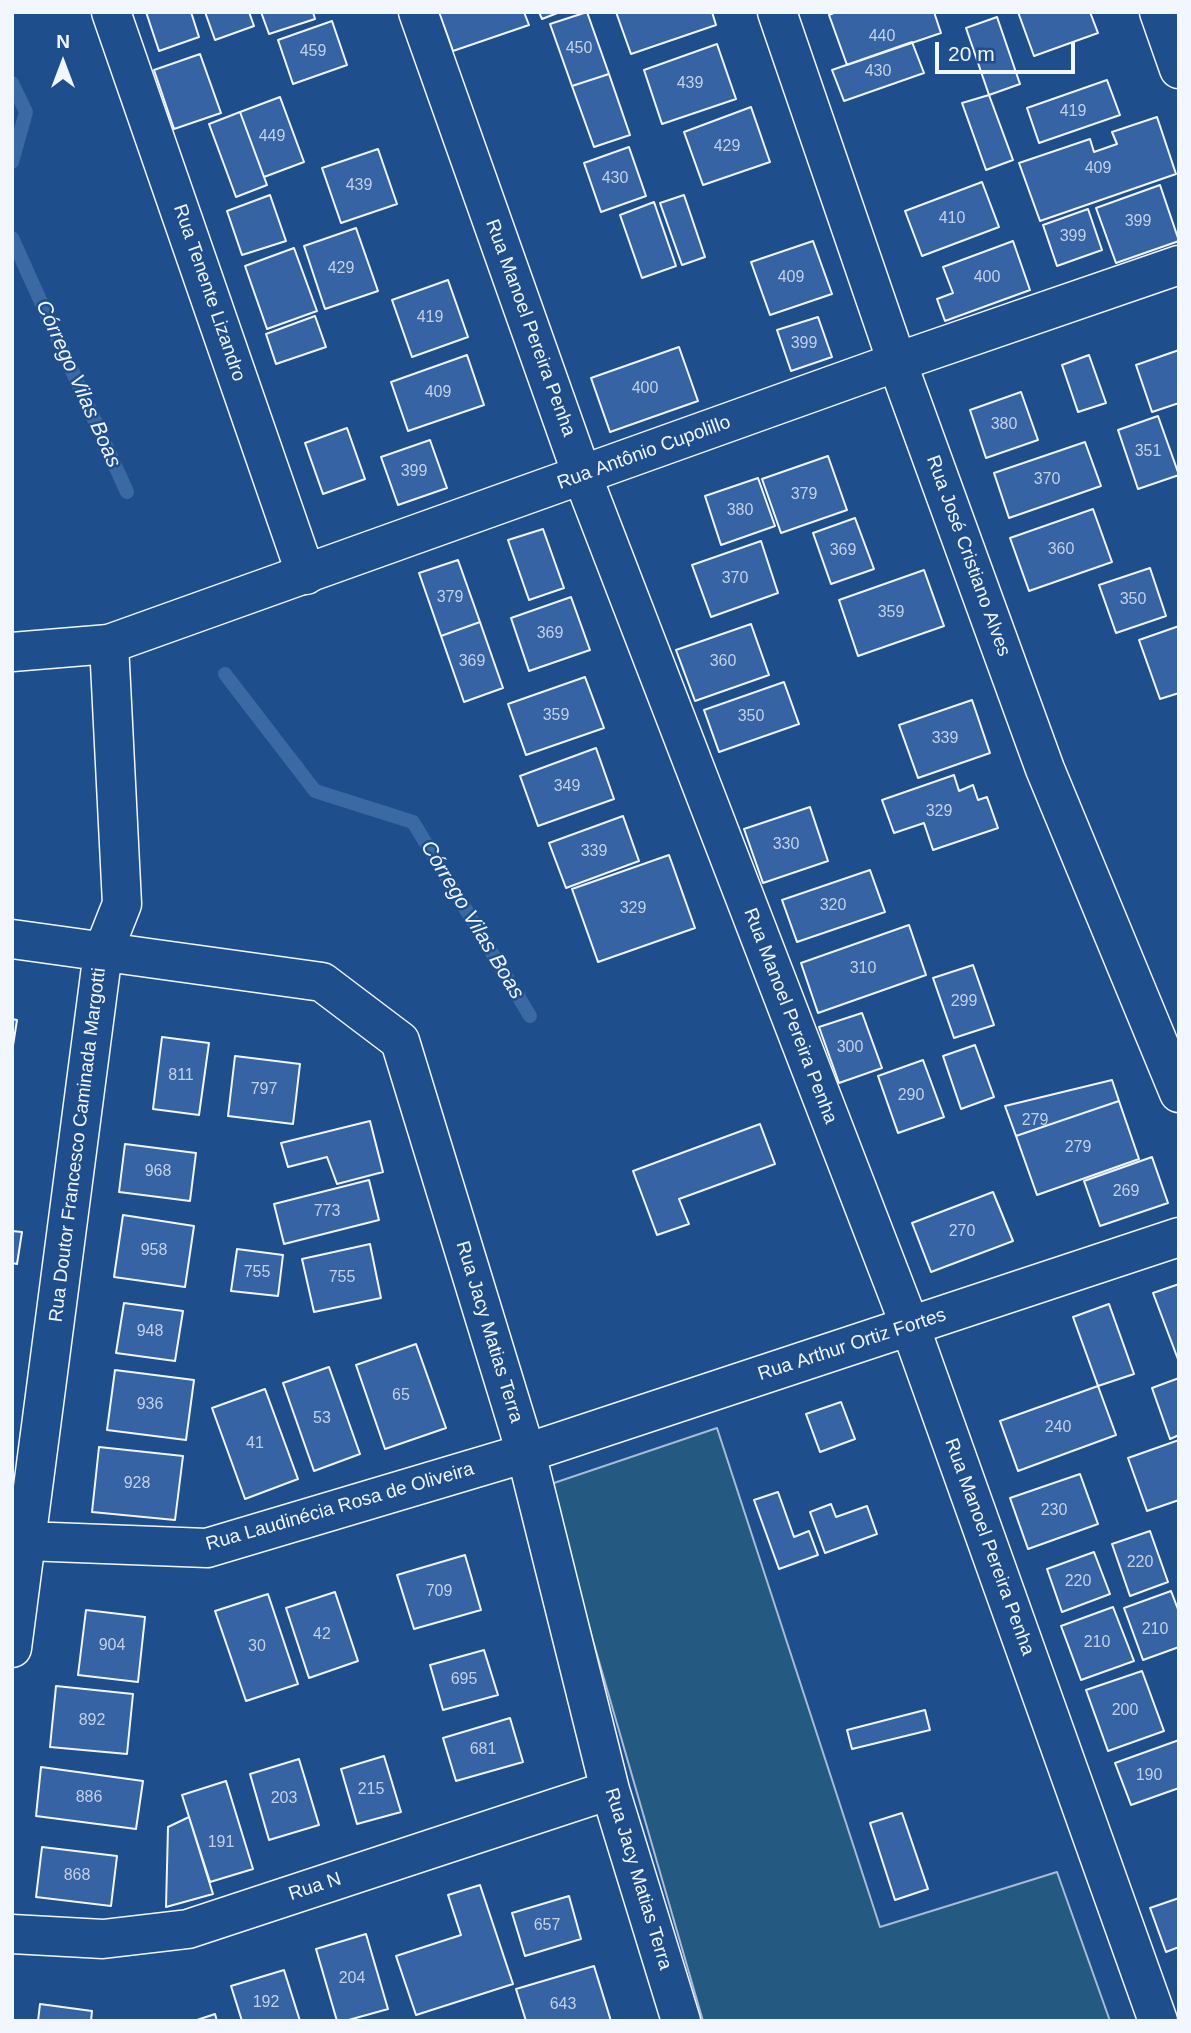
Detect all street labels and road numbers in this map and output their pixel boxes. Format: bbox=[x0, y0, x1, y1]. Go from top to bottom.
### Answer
street label: Rua Tenente Lizandro bbox=[168, 201, 250, 385]
street label: Rua Manoel Pereira Penha bbox=[480, 216, 580, 440]
street label: Rua Antônio Cupolillo bbox=[554, 411, 734, 495]
street label: Rua José Cristiano Alves bbox=[921, 452, 1015, 660]
street label: Rua Manoel Pereira Penha bbox=[738, 905, 842, 1127]
street label: Rua Doutor Francesco Caminada Margotti bbox=[45, 966, 111, 1324]
street label: Rua Jacy Matias Terra bbox=[450, 1238, 528, 1426]
street label: Rua Arthur Ortiz Fortes bbox=[755, 1304, 949, 1386]
street label: Rua Manoel Pereira Penha bbox=[939, 1435, 1039, 1659]
street label: Rua Laudinécia Rosa de Oliveira bbox=[203, 1458, 477, 1556]
street label: Rua Jacy Matias Terra bbox=[599, 1785, 677, 1973]
street label: Rua N bbox=[286, 1868, 344, 1906]

